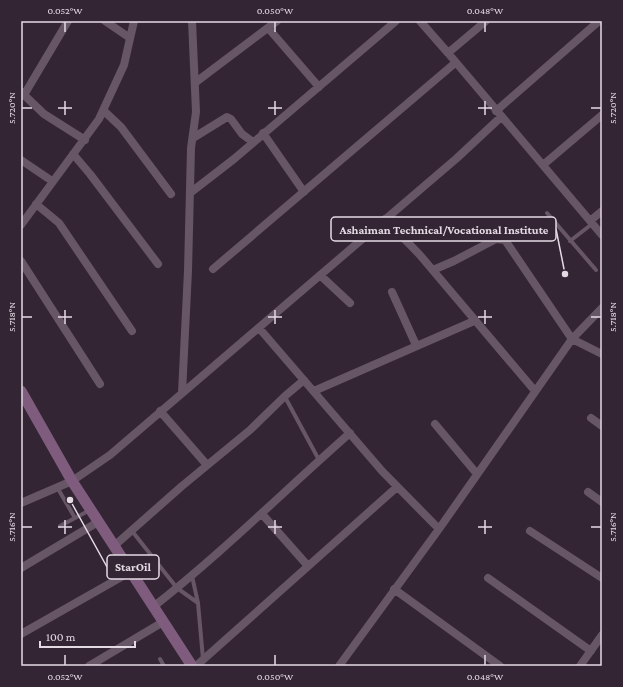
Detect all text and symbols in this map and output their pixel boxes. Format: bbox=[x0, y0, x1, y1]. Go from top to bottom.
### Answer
text: 0.052°W bbox=[48, 5, 83, 16]
text: 0.050°W bbox=[257, 5, 294, 16]
text: 0.048°W bbox=[467, 5, 504, 16]
text: 5.720°N bbox=[6, 92, 17, 124]
text: 5.720°N bbox=[607, 92, 618, 124]
callout: Ashaiman Technical/Vocational Institute bbox=[331, 217, 556, 241]
text: Ashaiman Technical/Vocational Institute bbox=[339, 223, 549, 237]
text: 5.718°N bbox=[6, 302, 17, 332]
text: 5.718°N bbox=[607, 302, 618, 332]
text: 5.716°N bbox=[6, 512, 17, 542]
text: 5.716°N bbox=[607, 512, 618, 542]
callout: StarOil bbox=[107, 555, 159, 579]
text: StarOil bbox=[115, 560, 152, 574]
scale bar bbox=[40, 623, 135, 649]
text: 100 m bbox=[46, 630, 76, 644]
text: 0.052°W bbox=[48, 671, 83, 682]
text: 0.050°W bbox=[257, 671, 294, 682]
text: 0.048°W bbox=[467, 671, 504, 682]

